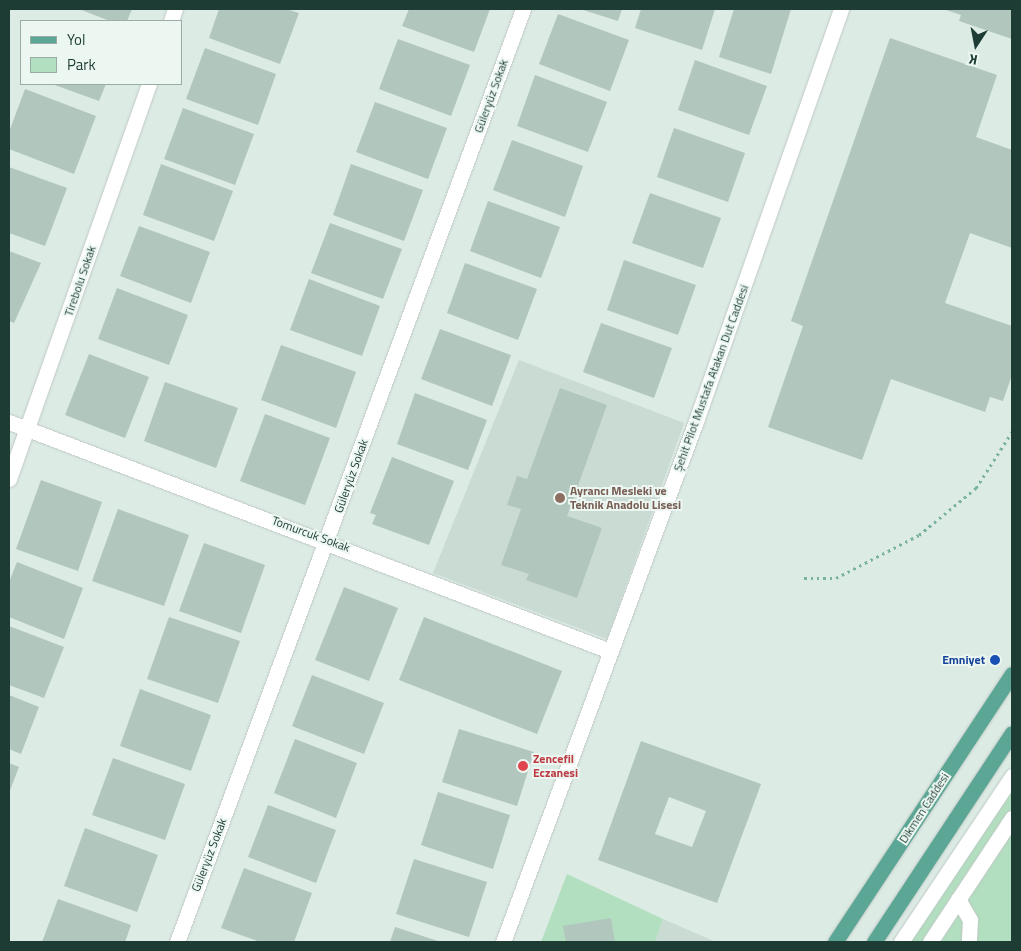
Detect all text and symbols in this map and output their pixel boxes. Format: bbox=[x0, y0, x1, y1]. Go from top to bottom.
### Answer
legend bbox=[20, 20, 182, 85]
north arrow bbox=[951, 20, 1001, 70]
text: Yol bbox=[67, 28, 85, 51]
text: K bbox=[967, 49, 979, 71]
text: Park bbox=[67, 53, 96, 76]
street label: Güleryüz Sokak bbox=[471, 57, 511, 135]
street label: Tirebolu Sokak bbox=[61, 244, 99, 318]
street label: Şehit Pilot Mustafa Atakan Dut Caddesi bbox=[670, 283, 752, 473]
street label: Güleryüz Sokak bbox=[331, 437, 371, 515]
place label: Ayrancı Mesleki ve Teknik Anadolu Lisesi bbox=[570, 484, 681, 512]
marker: Ayrancı Mesleki ve Teknik Anadolu Lisesi bbox=[554, 492, 566, 504]
street label: Tomurcuk Sokak bbox=[270, 513, 352, 555]
place label: Emniyet bbox=[942, 653, 985, 667]
marker: Emniyet bbox=[989, 654, 1001, 666]
place label: Zencefil Eczanesi bbox=[533, 752, 578, 780]
marker: Zencefil Eczanesi bbox=[517, 760, 529, 772]
street label: Dikmen Caddesi bbox=[896, 770, 952, 846]
street label: Güleryüz Sokak bbox=[188, 816, 230, 894]

